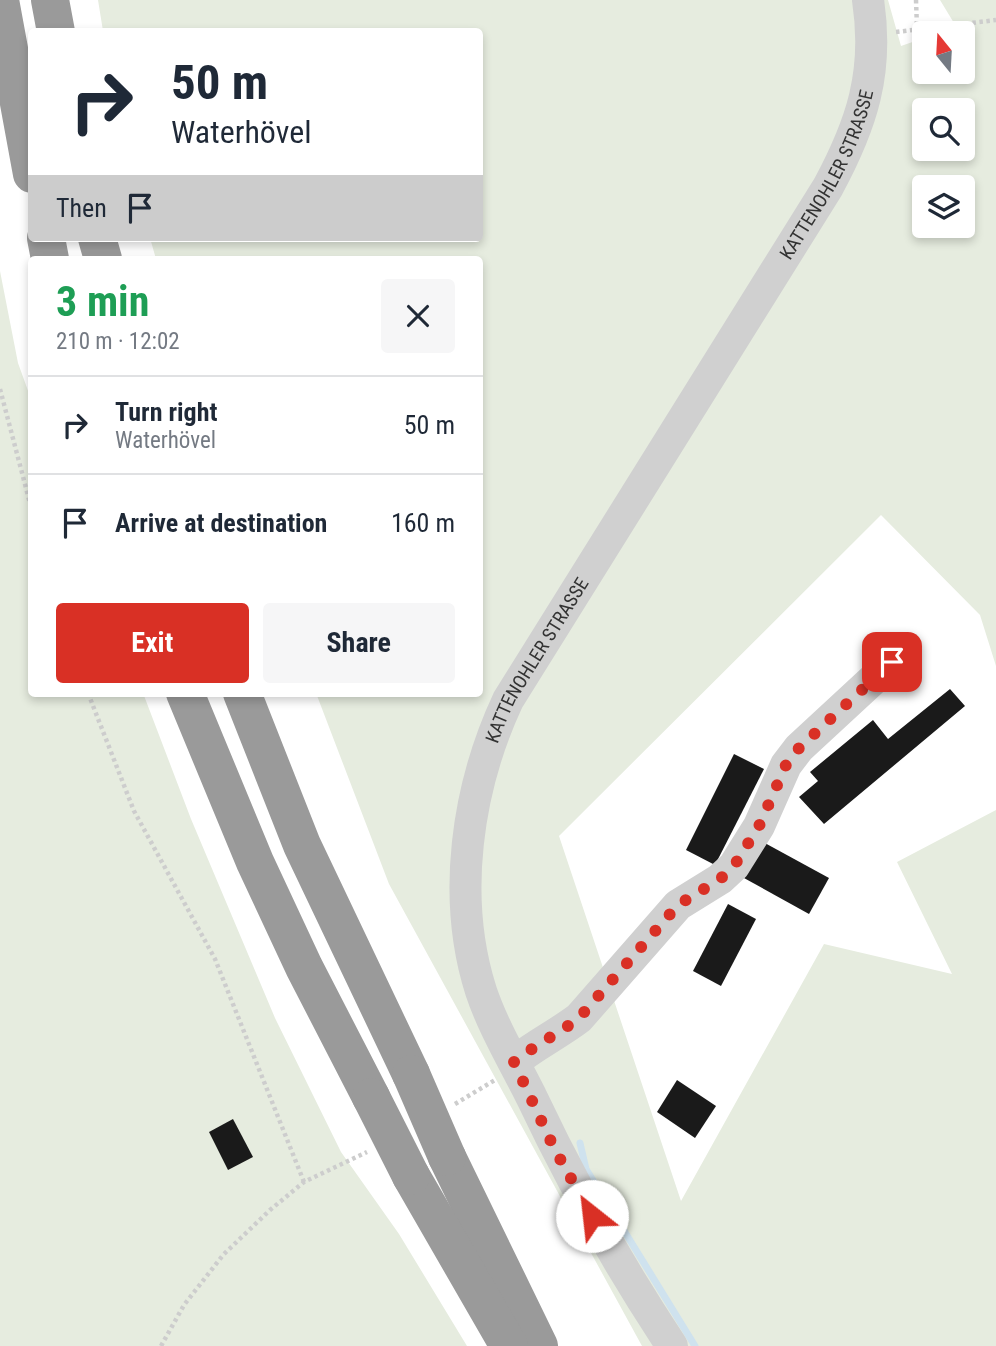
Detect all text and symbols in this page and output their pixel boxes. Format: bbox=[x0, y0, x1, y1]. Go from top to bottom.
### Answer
north arrow bbox=[912, 21, 975, 84]
map controls bbox=[912, 21, 975, 238]
text: 50 m bbox=[171, 54, 268, 111]
icon: right bbox=[56, 56, 147, 147]
street label: KATTENOHLER STRASSE bbox=[775, 88, 878, 264]
button: search bbox=[912, 98, 975, 161]
text: Waterhövel bbox=[171, 113, 312, 151]
button: layers bbox=[912, 175, 975, 238]
icon: arrive bbox=[121, 189, 159, 227]
text: Then bbox=[56, 193, 107, 223]
text: 3 min bbox=[56, 277, 149, 326]
button: close bbox=[381, 279, 455, 353]
text: 210 m · 12:02 bbox=[56, 328, 180, 355]
text: Turn right bbox=[115, 397, 217, 427]
icon: right bbox=[56, 406, 94, 444]
text: 50 m bbox=[404, 410, 455, 440]
text: Waterhövel bbox=[115, 427, 216, 454]
icon: arrive bbox=[56, 504, 94, 542]
text: Arrive at destination bbox=[115, 508, 327, 538]
text: 160 m bbox=[391, 508, 455, 538]
street label: KATTENOHLER STRASSE bbox=[481, 573, 593, 746]
button: Exit bbox=[56, 603, 249, 683]
button: Share bbox=[263, 603, 455, 683]
pin bbox=[862, 632, 922, 692]
icon: arrive bbox=[873, 643, 911, 681]
position arrow bbox=[555, 1179, 629, 1253]

